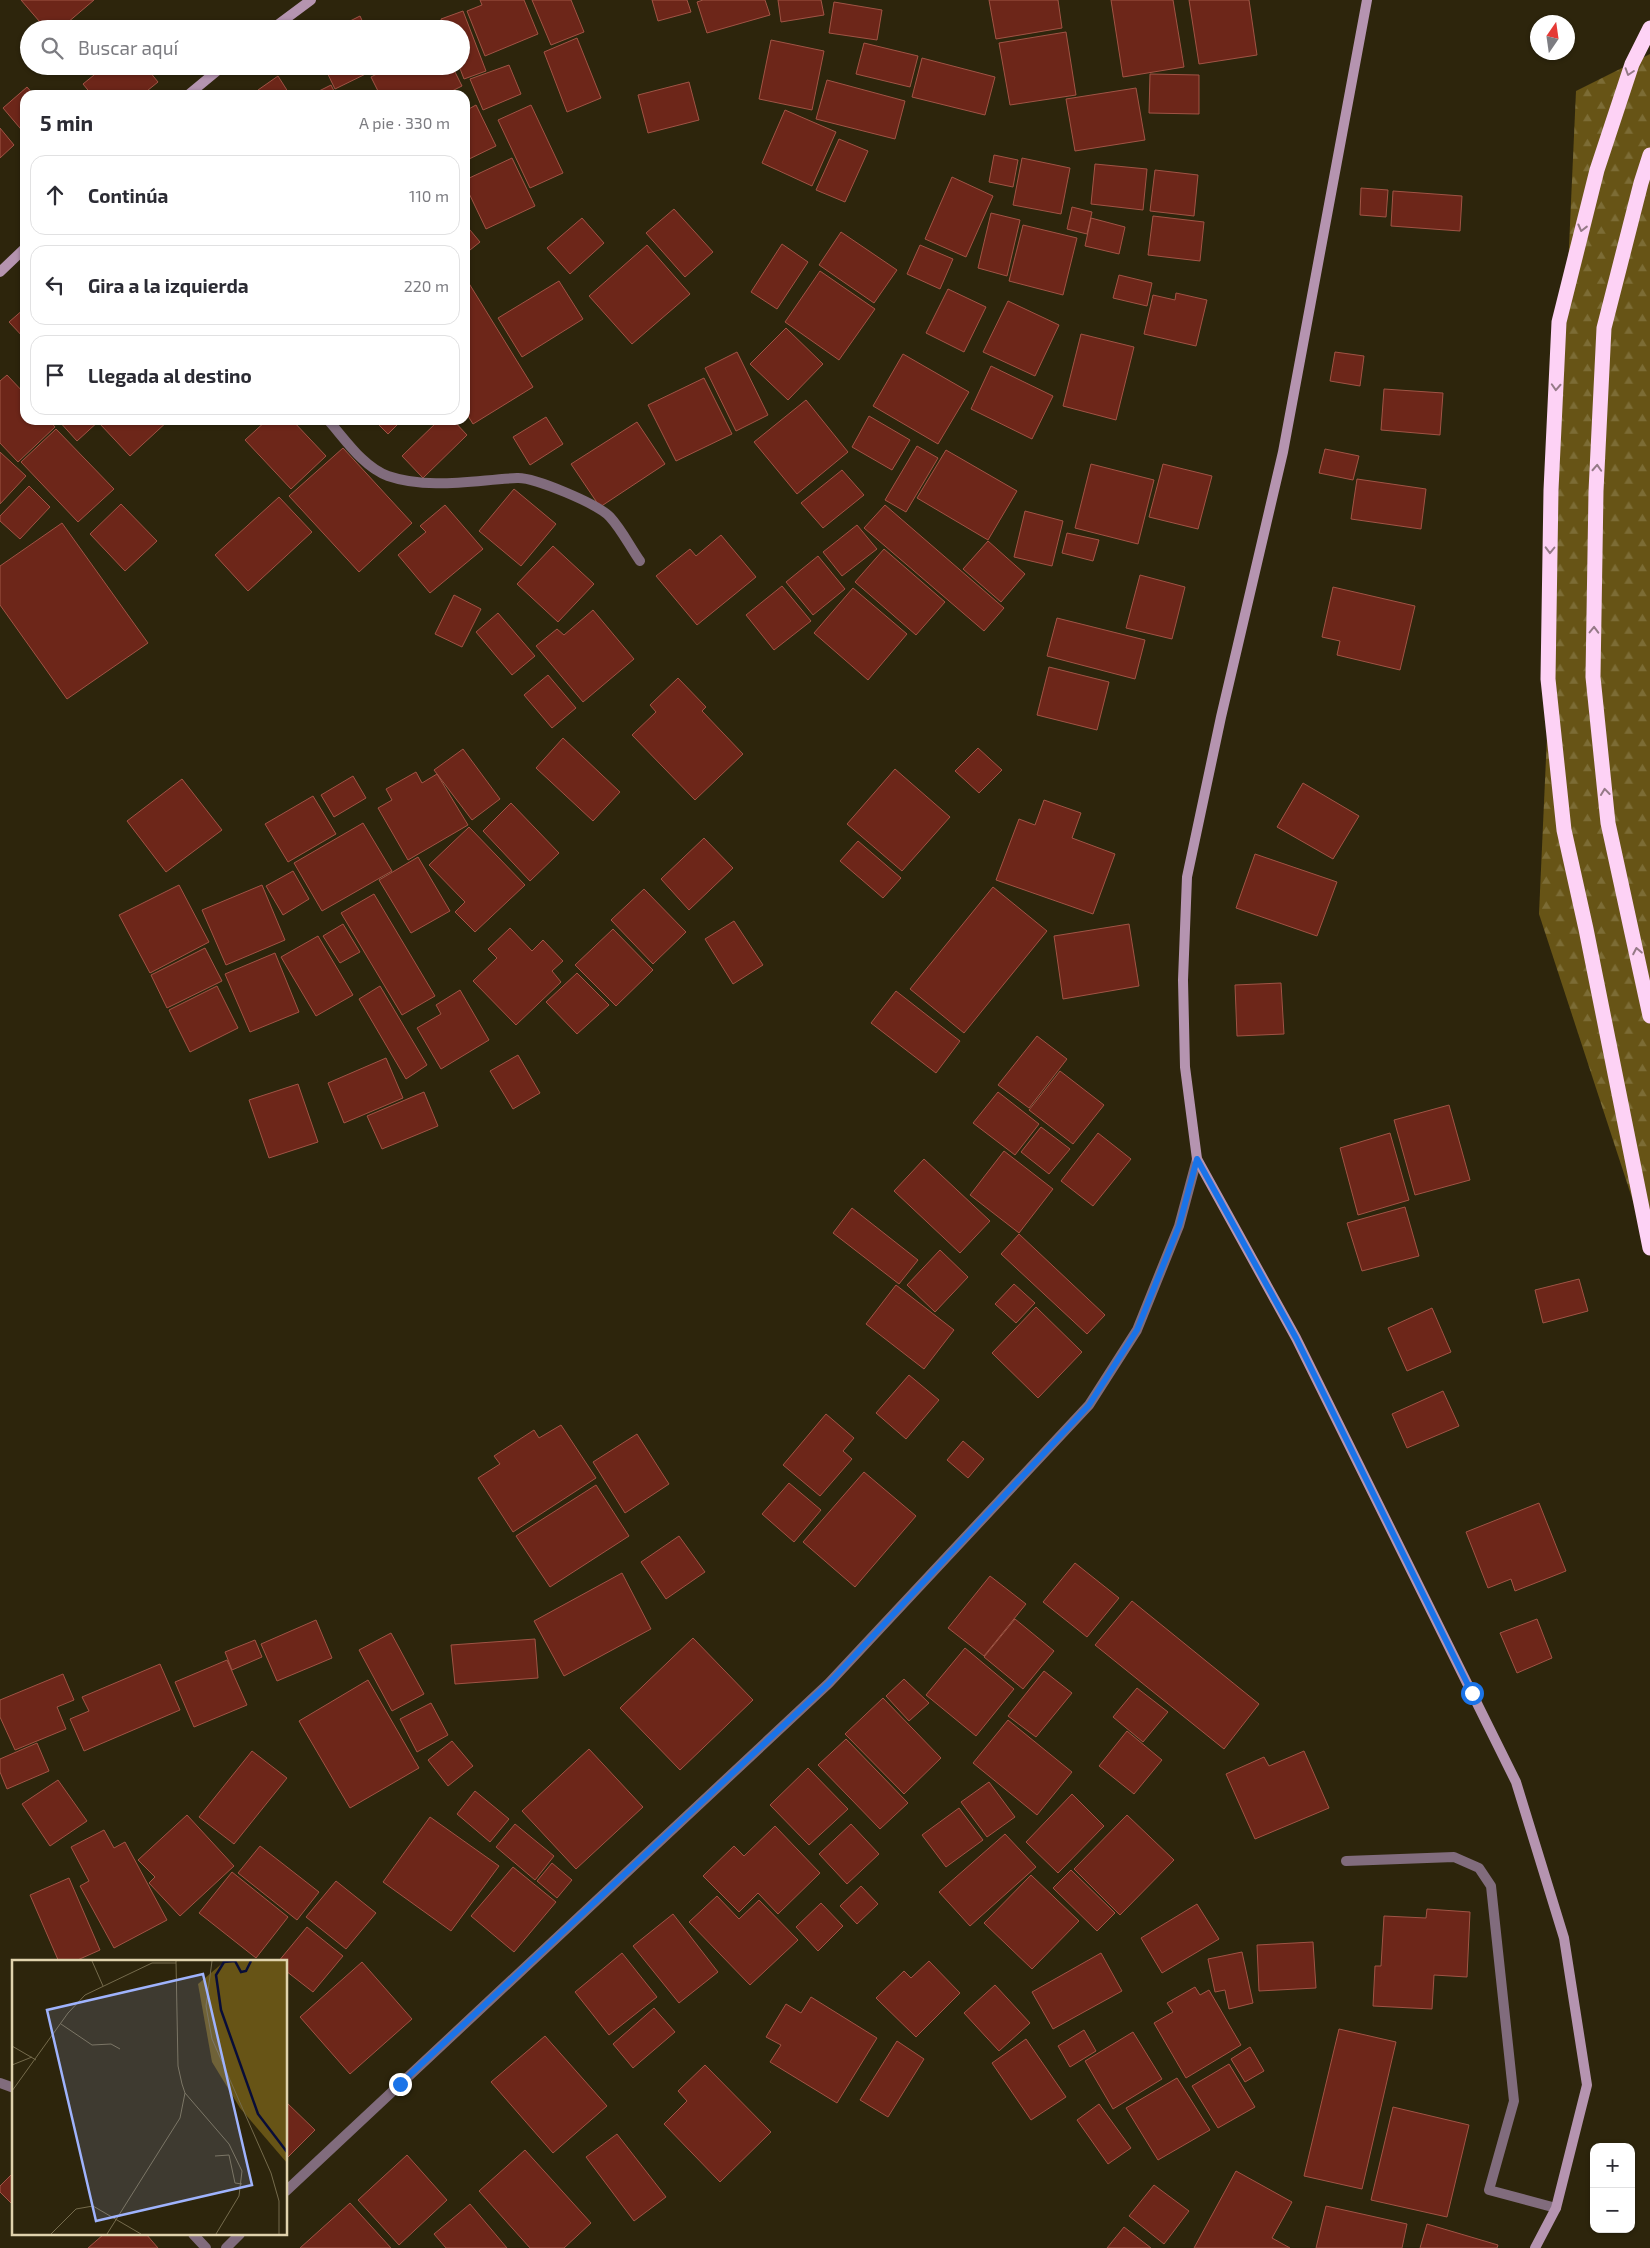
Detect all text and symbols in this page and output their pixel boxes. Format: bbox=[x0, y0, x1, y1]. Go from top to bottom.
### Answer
north arrow bbox=[1530, 15, 1575, 60]
search box bbox=[20, 20, 470, 75]
icon: search bbox=[38, 34, 66, 62]
text: Buscar aquí bbox=[78, 36, 178, 59]
one-way arrow bbox=[1625, 68, 1635, 76]
text: 5 min bbox=[40, 110, 93, 135]
text: A pie · 330 m bbox=[359, 113, 450, 132]
icon: ahead bbox=[41, 181, 69, 209]
text: Continúa bbox=[88, 184, 168, 207]
text: 110 m bbox=[409, 186, 449, 205]
one-way arrow bbox=[1578, 223, 1588, 231]
icon: left bbox=[41, 271, 69, 299]
text: Gira a la izquierda bbox=[88, 274, 249, 297]
text: 220 m bbox=[404, 276, 449, 295]
icon: arrive bbox=[41, 361, 69, 389]
text: Llegada al destino bbox=[88, 364, 252, 387]
one-way arrow bbox=[1550, 384, 1561, 392]
one-way arrow bbox=[1591, 463, 1602, 471]
one-way arrow bbox=[1545, 546, 1555, 554]
one-way arrow bbox=[1589, 626, 1599, 634]
one-way arrow bbox=[1600, 788, 1611, 796]
one-way arrow bbox=[1632, 947, 1643, 955]
route start bbox=[1461, 1682, 1484, 1705]
inset map bbox=[12, 1960, 288, 2236]
route end bbox=[389, 2073, 412, 2096]
map controls bbox=[1590, 2143, 1635, 2233]
button: + bbox=[1590, 2143, 1635, 2188]
button: − bbox=[1590, 2188, 1635, 2233]

